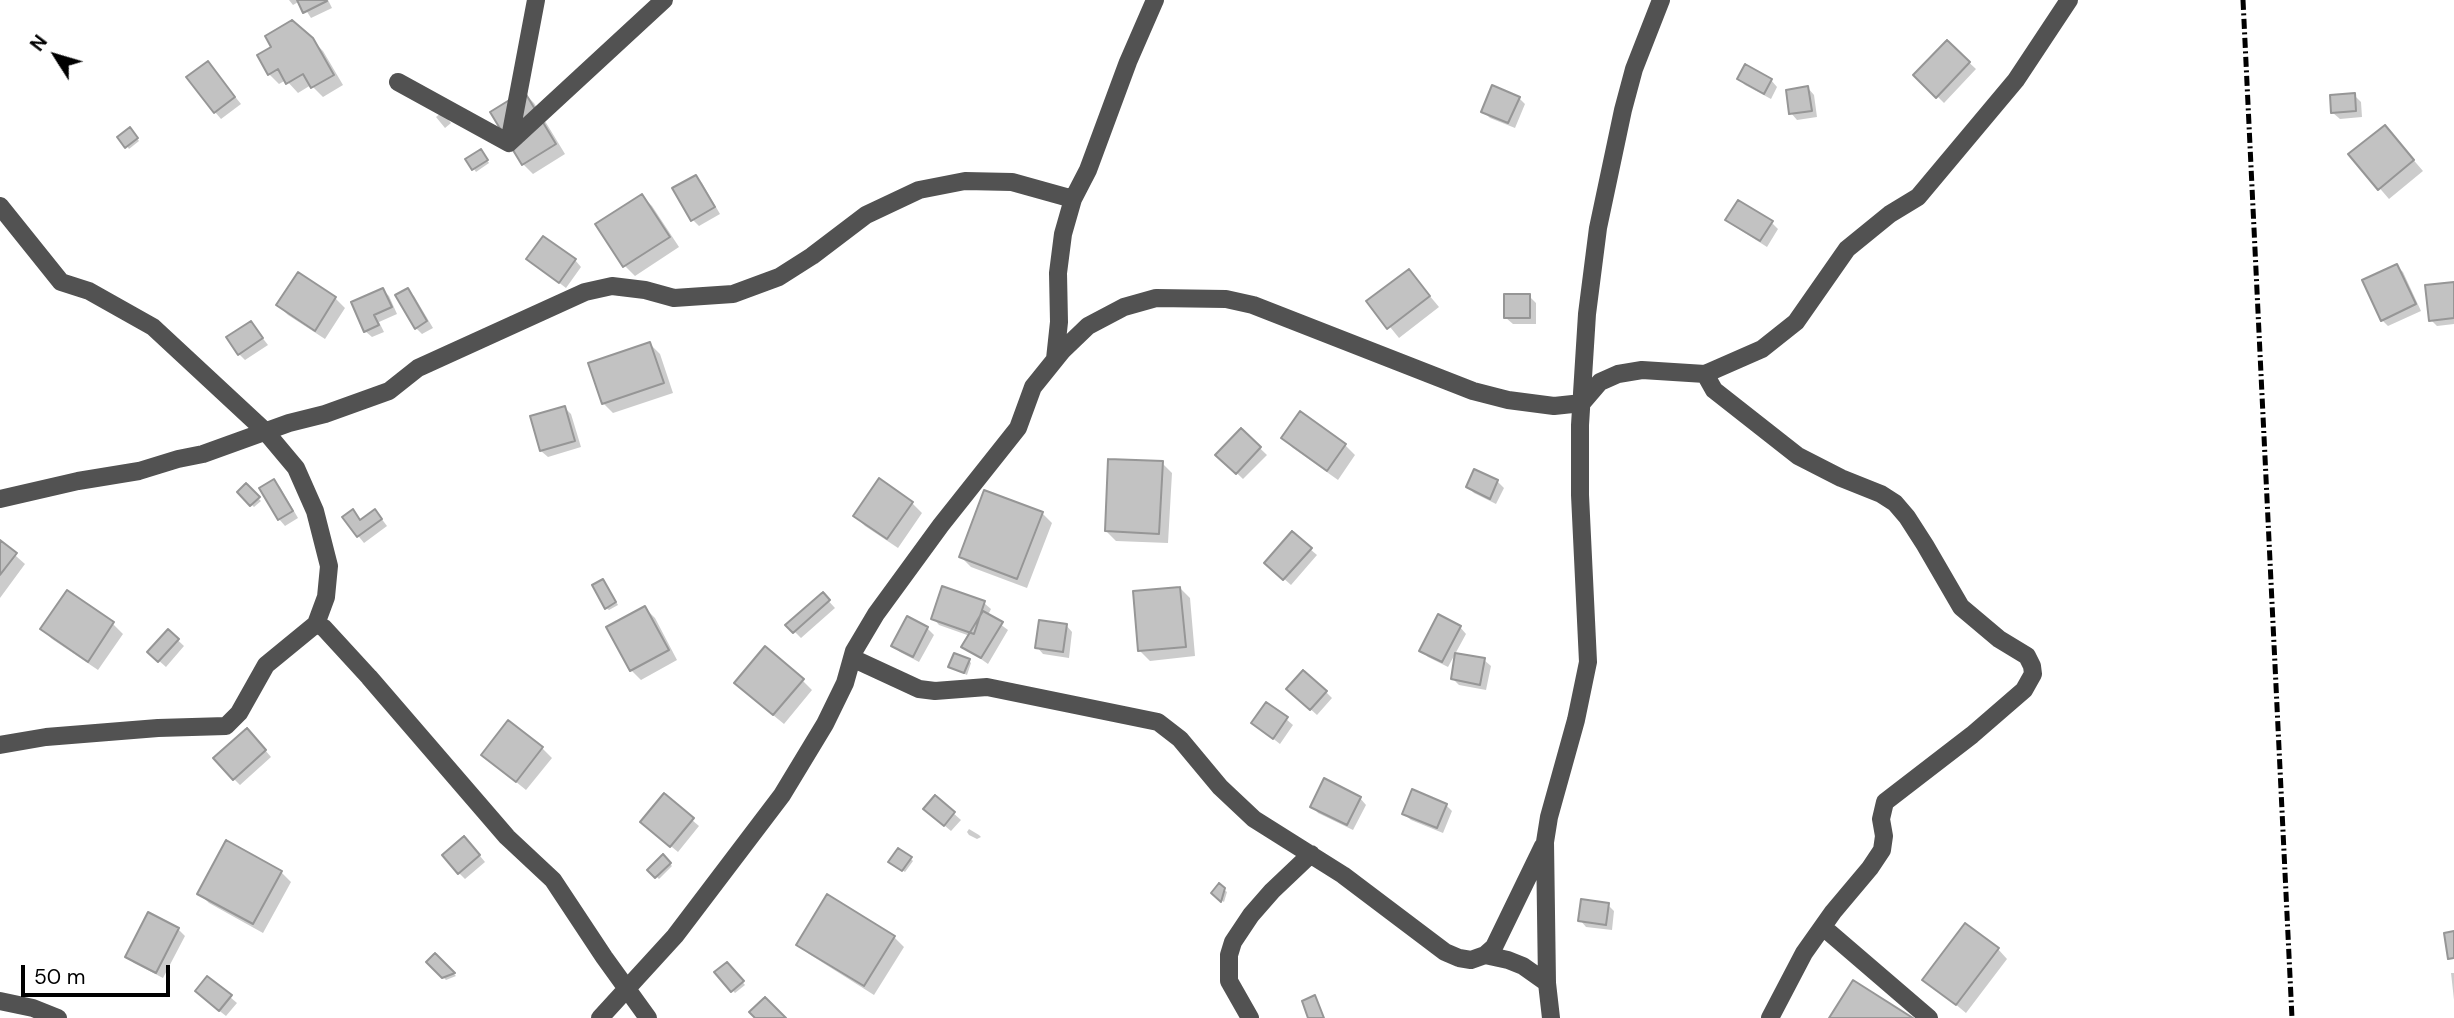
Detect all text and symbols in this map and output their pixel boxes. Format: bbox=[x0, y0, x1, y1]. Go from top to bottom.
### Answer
north arrow bbox=[21, 21, 91, 91]
text: N bbox=[25, 30, 53, 56]
scale bar bbox=[24, 951, 173, 995]
text: 50 m bbox=[34, 963, 85, 991]

